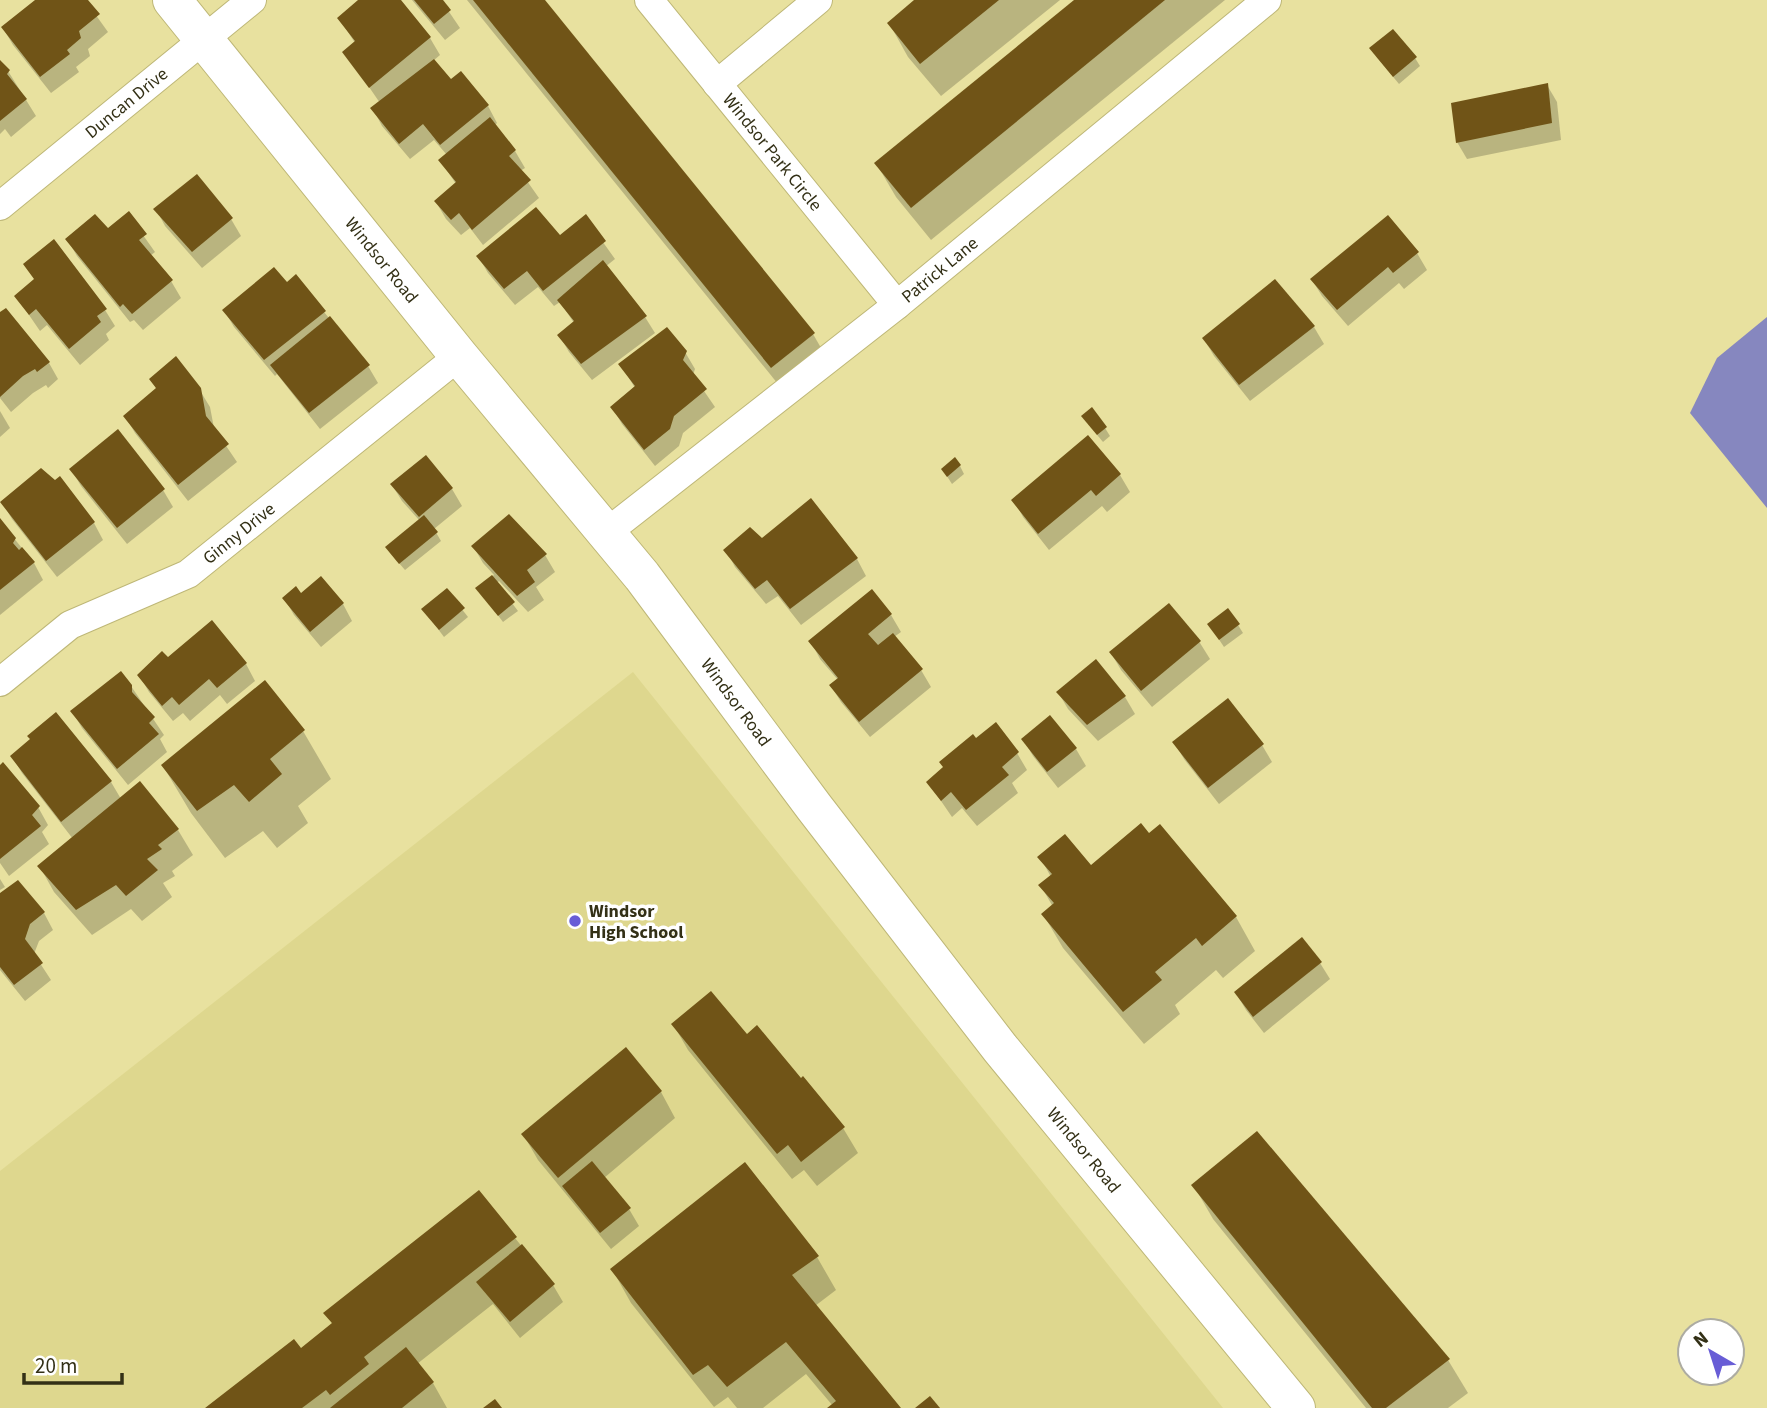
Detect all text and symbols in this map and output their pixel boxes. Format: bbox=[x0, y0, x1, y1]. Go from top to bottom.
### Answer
street label: Duncan Drive bbox=[79, 61, 173, 144]
street label: Windsor Park Circle bbox=[717, 88, 828, 216]
street label: Windsor Road bbox=[339, 212, 424, 308]
street label: Patrick Lane bbox=[896, 231, 983, 309]
street label: Ginny Drive bbox=[197, 496, 280, 570]
street label: Windsor Road bbox=[695, 653, 777, 752]
place label: Windsor High School bbox=[589, 899, 683, 945]
marker: Windsor High School bbox=[567, 913, 583, 929]
street label: Windsor Road bbox=[1041, 1102, 1127, 1198]
north arrow bbox=[1676, 1317, 1746, 1387]
text: N bbox=[1688, 1325, 1715, 1354]
scale bar bbox=[24, 1342, 122, 1386]
text: 20 m bbox=[35, 1351, 77, 1381]

